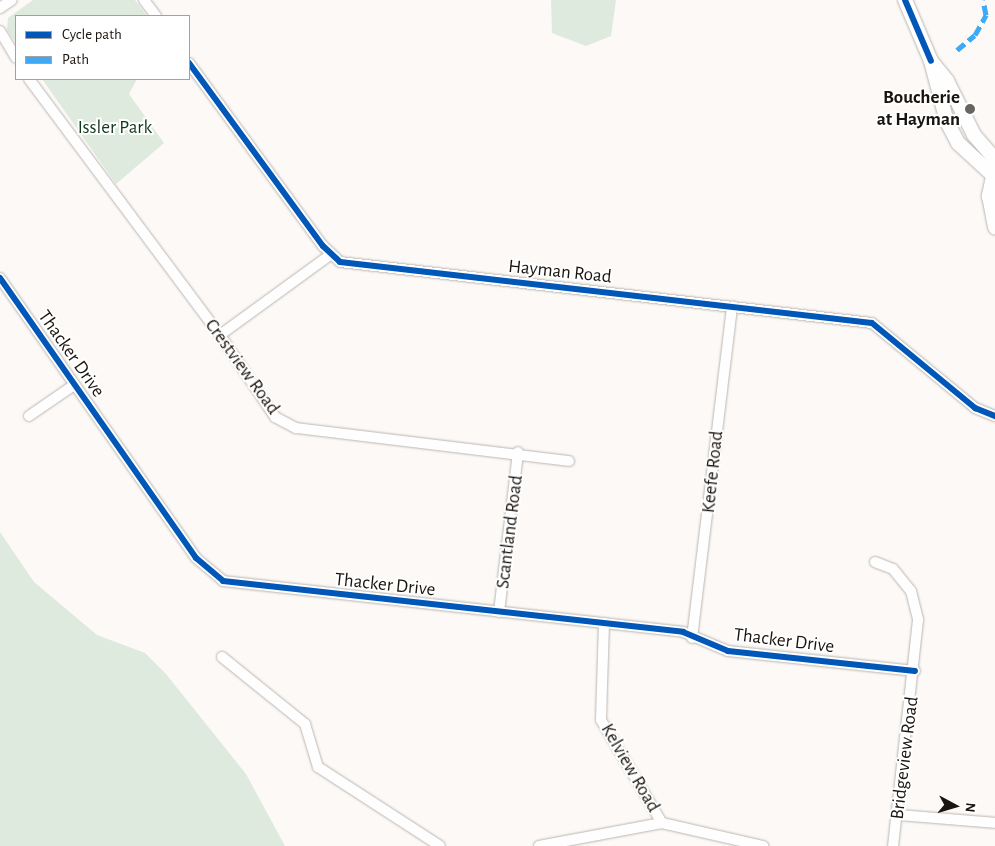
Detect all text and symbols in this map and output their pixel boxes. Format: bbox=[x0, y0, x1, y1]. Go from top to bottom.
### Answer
legend bbox=[15, 15, 190, 80]
text: Cycle path bbox=[62, 27, 122, 42]
text: Path bbox=[62, 52, 89, 67]
place label: Boucherie at Hayman bbox=[877, 87, 960, 131]
marker: Boucherie at Hayman bbox=[964, 103, 976, 115]
park label: Issler Park bbox=[78, 117, 152, 139]
street label: Hayman Road bbox=[507, 255, 613, 289]
street label: Thacker Drive bbox=[33, 306, 109, 402]
street label: Crestview Road bbox=[200, 315, 284, 419]
street label: Keefe Road bbox=[697, 430, 729, 514]
street label: Scantland Road bbox=[492, 474, 528, 590]
street label: Thacker Drive bbox=[334, 568, 436, 602]
street label: Thacker Drive bbox=[732, 624, 836, 658]
street label: Bridgeview Road bbox=[886, 695, 924, 821]
street label: Kelview Road bbox=[595, 720, 665, 816]
north arrow bbox=[930, 781, 980, 831]
text: N bbox=[962, 802, 977, 813]

